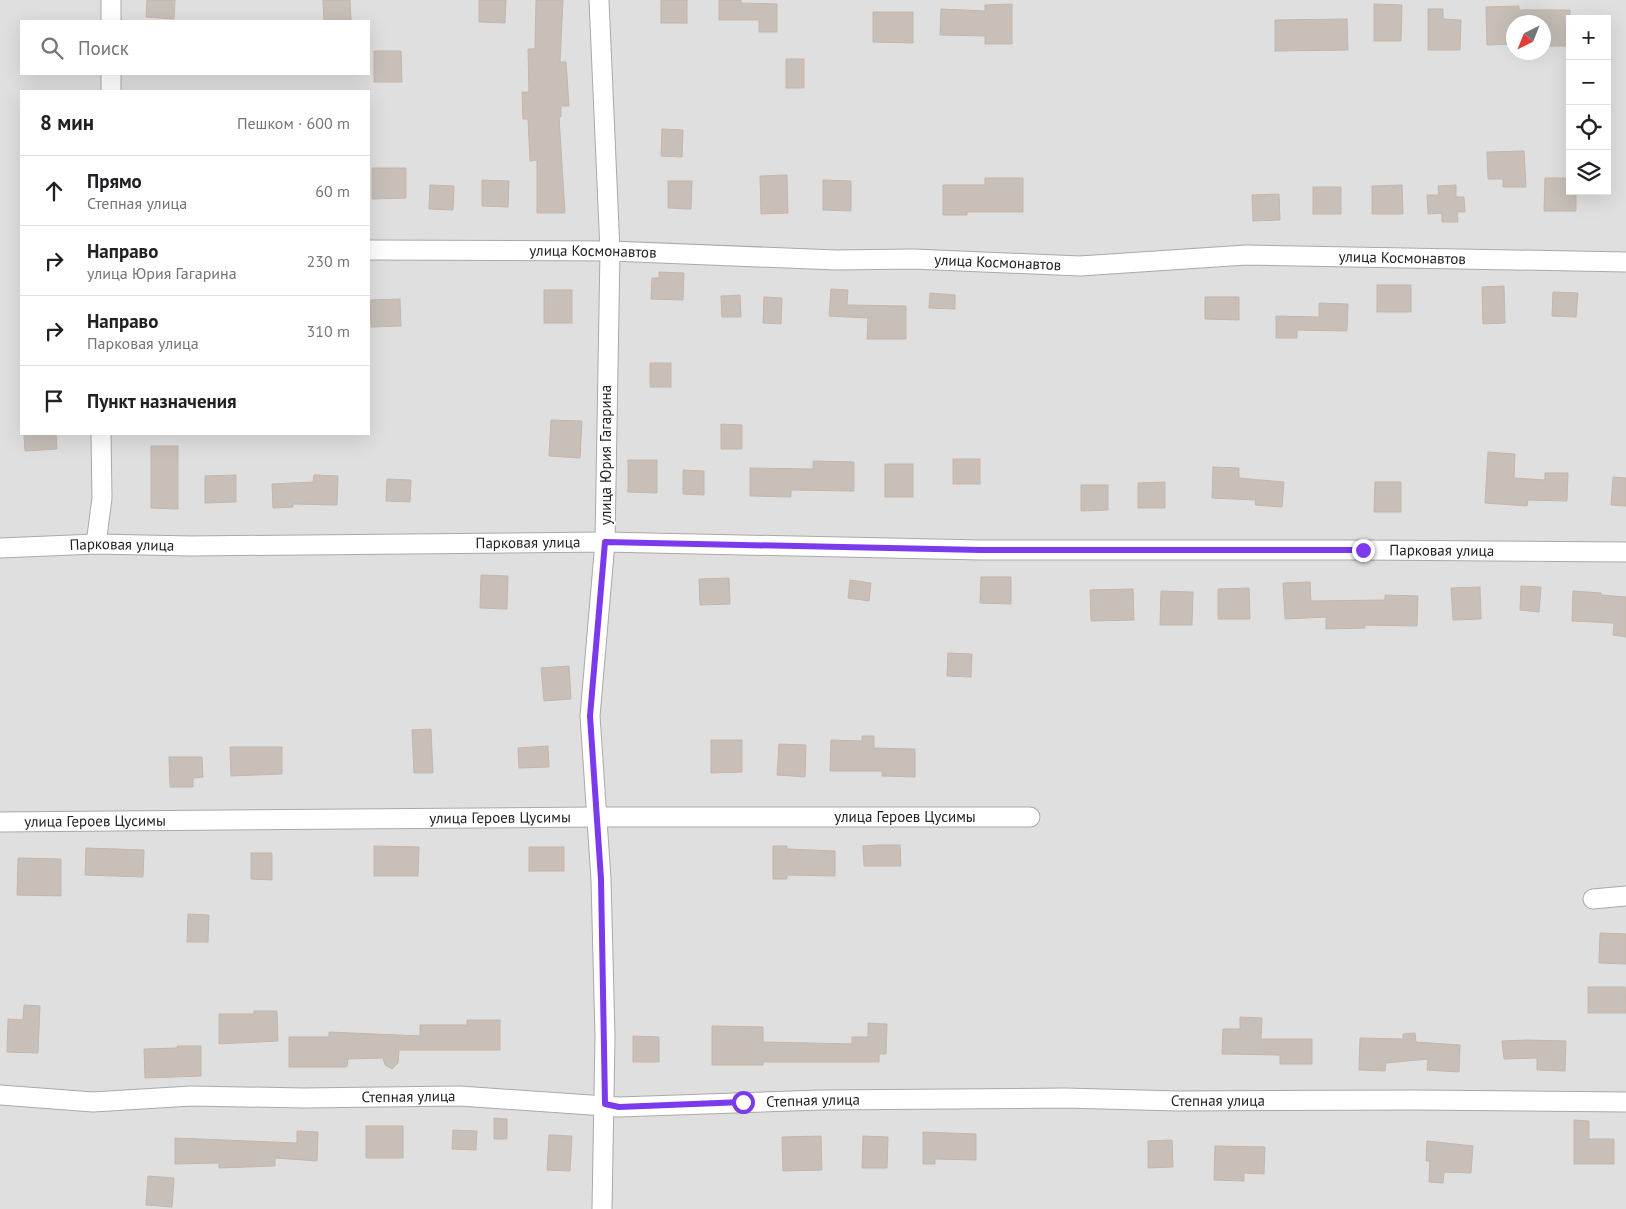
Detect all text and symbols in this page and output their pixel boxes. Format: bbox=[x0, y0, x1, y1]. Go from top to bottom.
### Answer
north arrow bbox=[1506, 15, 1551, 60]
map controls bbox=[1566, 15, 1611, 195]
button: + bbox=[1566, 15, 1611, 60]
search box bbox=[20, 20, 370, 75]
icon: search bbox=[38, 34, 66, 62]
text: Поиск bbox=[78, 36, 129, 60]
button: − bbox=[1566, 60, 1611, 105]
button: locate bbox=[1566, 105, 1611, 150]
text: 8 мин bbox=[40, 109, 94, 136]
text: Пешком · 600 m bbox=[237, 113, 350, 133]
button: layers bbox=[1566, 150, 1611, 195]
text: Прямо bbox=[87, 169, 142, 193]
icon: ahead bbox=[40, 177, 68, 205]
text: 60 m bbox=[315, 181, 350, 201]
text: Степная улица bbox=[87, 193, 187, 213]
text: Направо bbox=[87, 239, 158, 263]
street label: улица Космонавтов bbox=[529, 241, 657, 262]
icon: right bbox=[40, 247, 68, 275]
street label: улица Космонавтов bbox=[1338, 247, 1466, 268]
street label: улица Космонавтов bbox=[934, 250, 1062, 274]
text: 230 m bbox=[307, 251, 350, 271]
text: улица Юрия Гагарина bbox=[87, 263, 237, 283]
text: Направо bbox=[87, 309, 158, 333]
icon: right bbox=[40, 317, 68, 345]
text: 310 m bbox=[307, 321, 350, 341]
text: Парковая улица bbox=[87, 333, 199, 353]
street label: улица Юрия Гагарина bbox=[596, 385, 615, 525]
icon: arrive bbox=[40, 387, 68, 415]
text: Пункт назначения bbox=[87, 389, 237, 413]
street label: Парковая улица bbox=[475, 532, 580, 552]
street label: Парковая улица bbox=[69, 534, 175, 555]
route end bbox=[1352, 539, 1375, 562]
street label: Парковая улица bbox=[1389, 540, 1494, 560]
street label: улица Героев Цусимы bbox=[429, 807, 571, 827]
street label: улица Героев Цусимы bbox=[834, 807, 976, 826]
street label: улица Героев Цусимы bbox=[24, 811, 166, 831]
street label: Степная улица bbox=[361, 1086, 456, 1106]
street label: Степная улица bbox=[766, 1090, 860, 1111]
route start bbox=[732, 1091, 755, 1114]
street label: Степная улица bbox=[1171, 1091, 1265, 1110]

